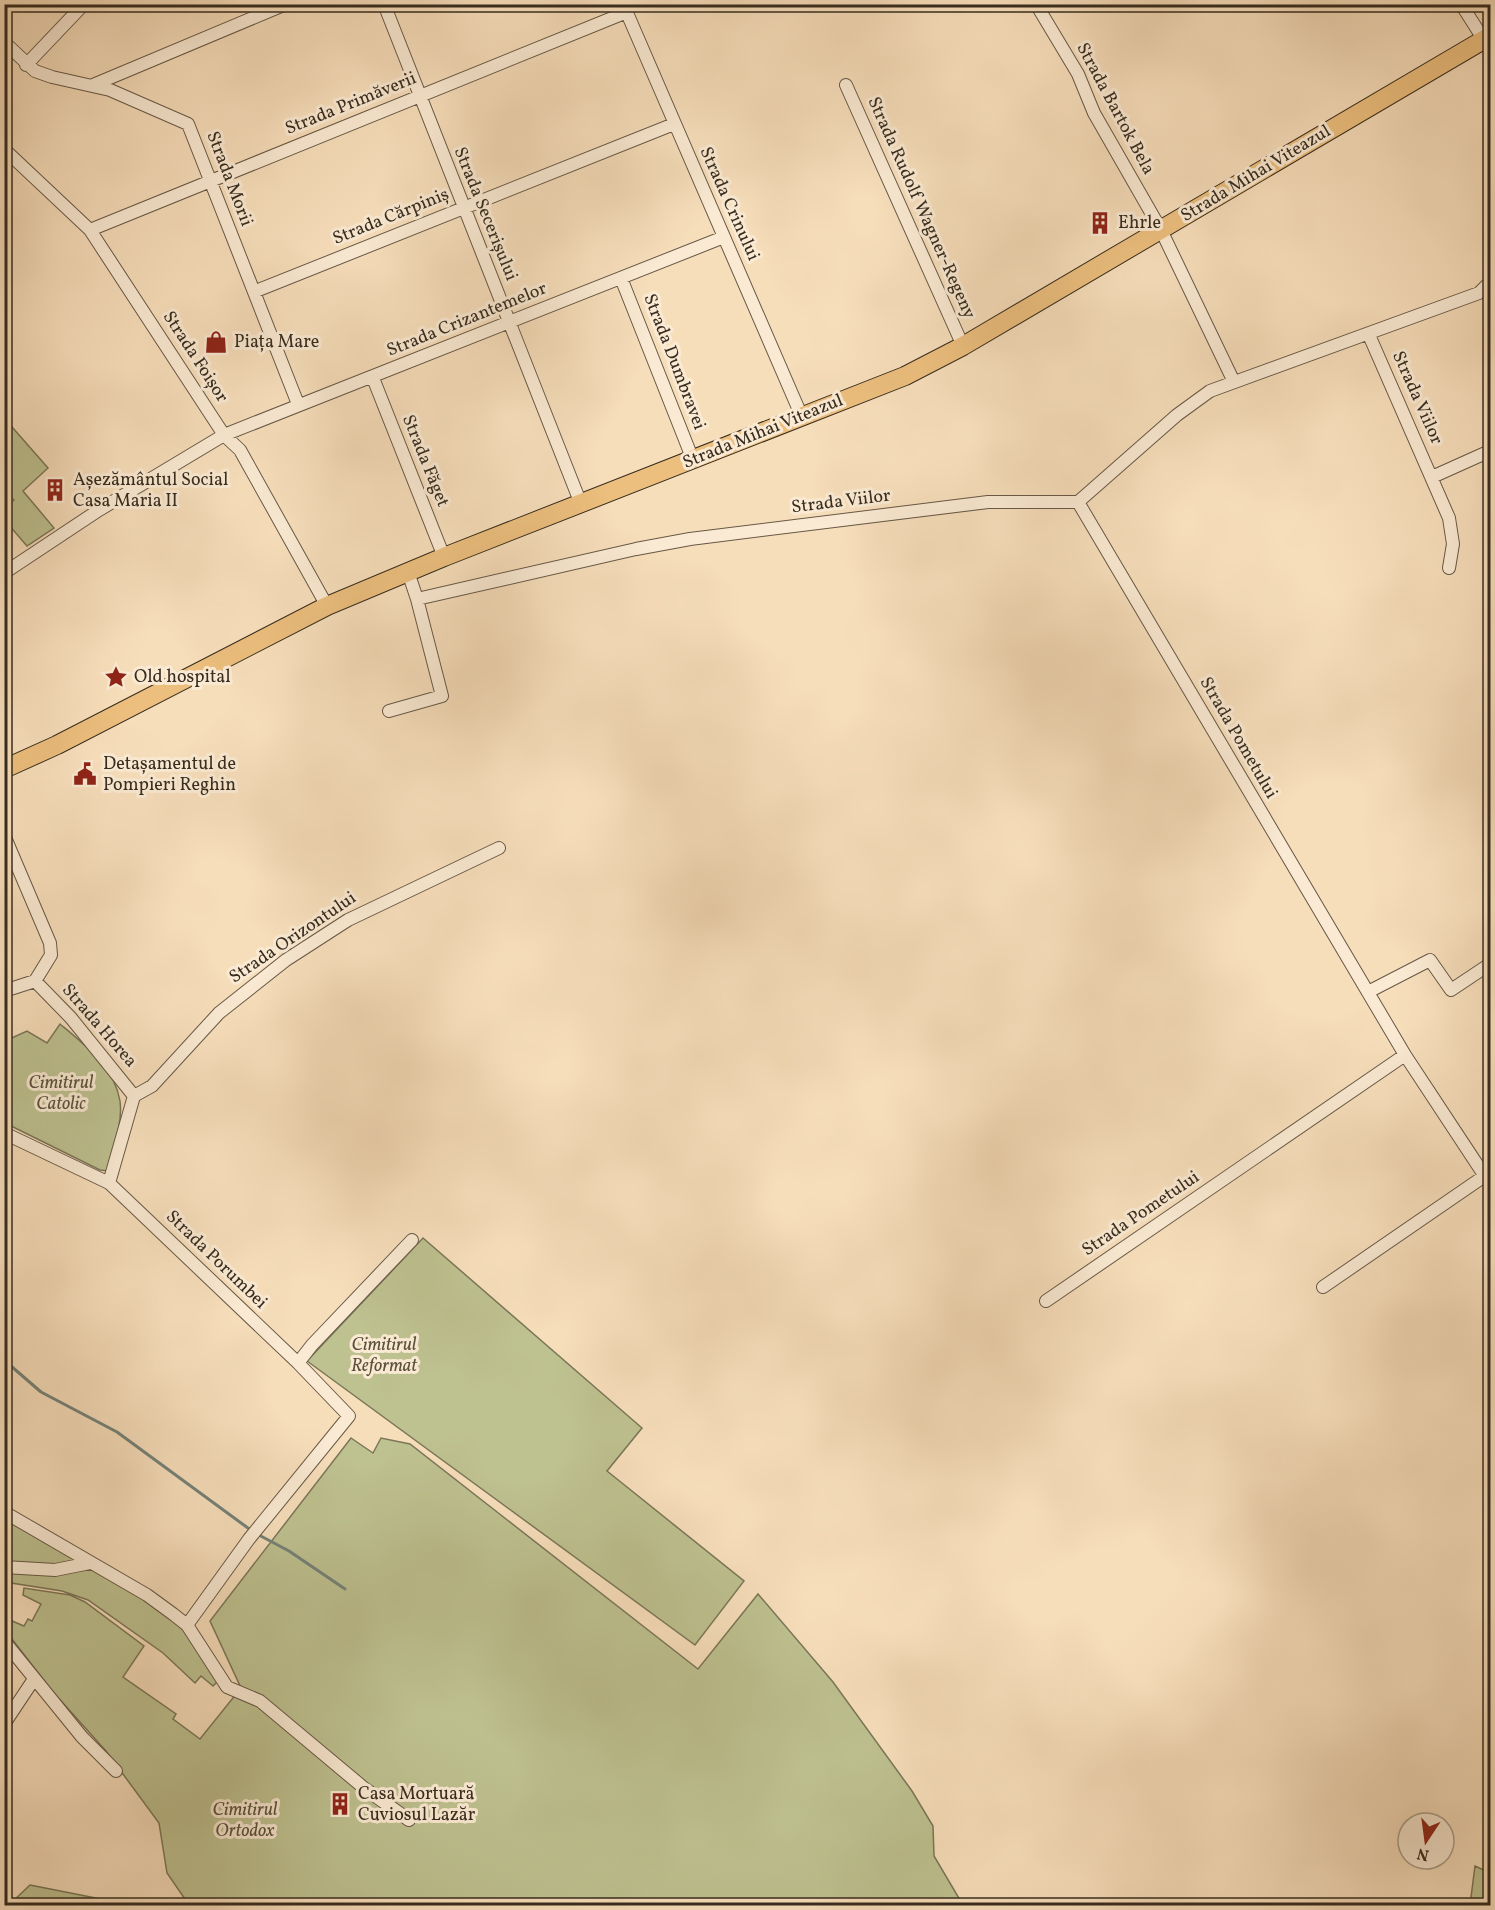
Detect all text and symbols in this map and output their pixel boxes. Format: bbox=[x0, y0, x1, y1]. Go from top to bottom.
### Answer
street label: Strada Bartok Bela bbox=[1070, 39, 1160, 179]
street label: Strada Primăverii bbox=[282, 66, 420, 142]
street label: Strada Rudolf Wagner-Regeny bbox=[861, 93, 981, 323]
street label: Strada Mihai Viteazul bbox=[1176, 119, 1336, 229]
street label: Strada Morii bbox=[199, 128, 259, 230]
street label: Strada Secerișului bbox=[447, 143, 523, 285]
street label: Strada Crinului bbox=[693, 143, 765, 265]
street label: Strada Cărpiniș bbox=[329, 182, 453, 252]
building icon: Ehrle bbox=[1087, 210, 1113, 236]
place label: Ehrle bbox=[1118, 211, 1161, 236]
street label: Strada Crizantemelor bbox=[383, 276, 551, 364]
street label: Strada Dumbravei bbox=[637, 290, 711, 434]
street label: Strada Foișor bbox=[156, 306, 234, 408]
shop icon: Piața Mare bbox=[203, 329, 229, 355]
place label: Piața Mare bbox=[234, 330, 319, 355]
street label: Strada Viilor bbox=[1385, 347, 1449, 449]
street label: Strada Mihai Viteazul bbox=[679, 388, 847, 476]
street label: Strada Făget bbox=[395, 411, 455, 511]
place label: Așezământul Social Casa Maria II bbox=[73, 468, 228, 514]
building icon: Așezământul Social Casa Maria II bbox=[42, 477, 68, 503]
street label: Strada Viilor bbox=[790, 483, 892, 520]
place icon: Old hospital bbox=[103, 664, 129, 690]
place label: Old hospital bbox=[134, 665, 231, 690]
street label: Strada Pometului bbox=[1193, 672, 1283, 804]
place label: Detașamentul de Pompieri Reghin bbox=[103, 752, 236, 798]
public building icon: Detașamentul de Pompieri Reghin bbox=[72, 761, 98, 787]
street label: Strada Orizontului bbox=[225, 886, 361, 990]
street label: Strada Horea bbox=[56, 979, 142, 1073]
park label: Cimitirul Catolic bbox=[29, 1071, 94, 1117]
street label: Strada Pometului bbox=[1077, 1165, 1205, 1263]
street label: Strada Porumbei bbox=[160, 1205, 272, 1315]
park label: Cimitirul Reformat bbox=[351, 1333, 418, 1379]
place label: Casa Mortuară Cuviosul Lazăr bbox=[358, 1782, 476, 1828]
building icon: Casa Mortuară Cuviosul Lazăr bbox=[327, 1791, 353, 1817]
park label: Cimitirul Ortodox bbox=[213, 1798, 278, 1844]
north arrow bbox=[1396, 1811, 1456, 1871]
text: N bbox=[1415, 1842, 1431, 1866]

